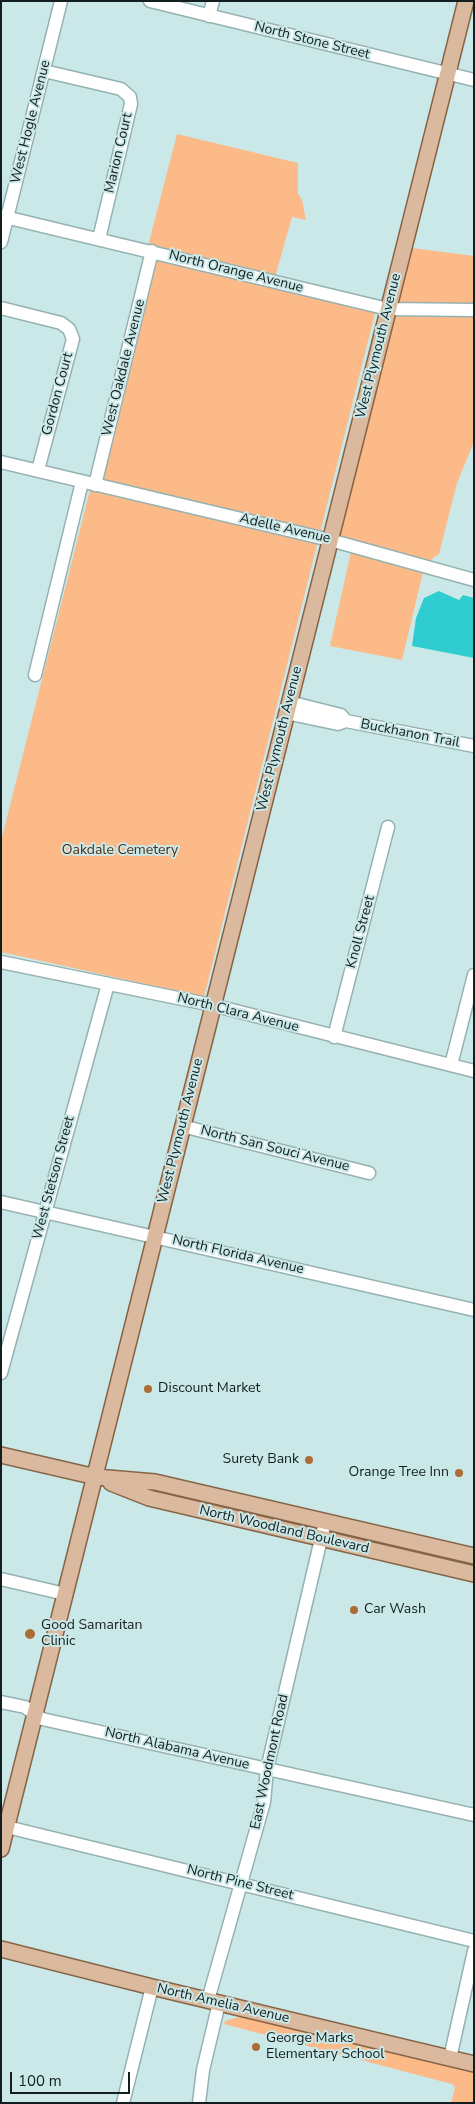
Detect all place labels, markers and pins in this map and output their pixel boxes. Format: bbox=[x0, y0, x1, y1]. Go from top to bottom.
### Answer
place label: Discount Market bbox=[158, 1381, 260, 1397]
marker: Discount Market bbox=[142, 1383, 154, 1395]
place label: Surety Bank bbox=[223, 1452, 299, 1468]
marker: Surety Bank bbox=[303, 1454, 315, 1466]
place label: Orange Tree Inn bbox=[348, 1465, 449, 1481]
marker: Orange Tree Inn bbox=[453, 1467, 465, 1479]
place label: Car Wash bbox=[364, 1602, 426, 1618]
marker: Car Wash bbox=[348, 1604, 360, 1616]
place label: Good Samaritan Clinic bbox=[41, 1618, 142, 1650]
marker: Good Samaritan Clinic bbox=[23, 1627, 37, 1641]
place label: George Marks Elementary School bbox=[266, 2031, 384, 2064]
marker: George Marks Elementary School bbox=[250, 2041, 262, 2053]

